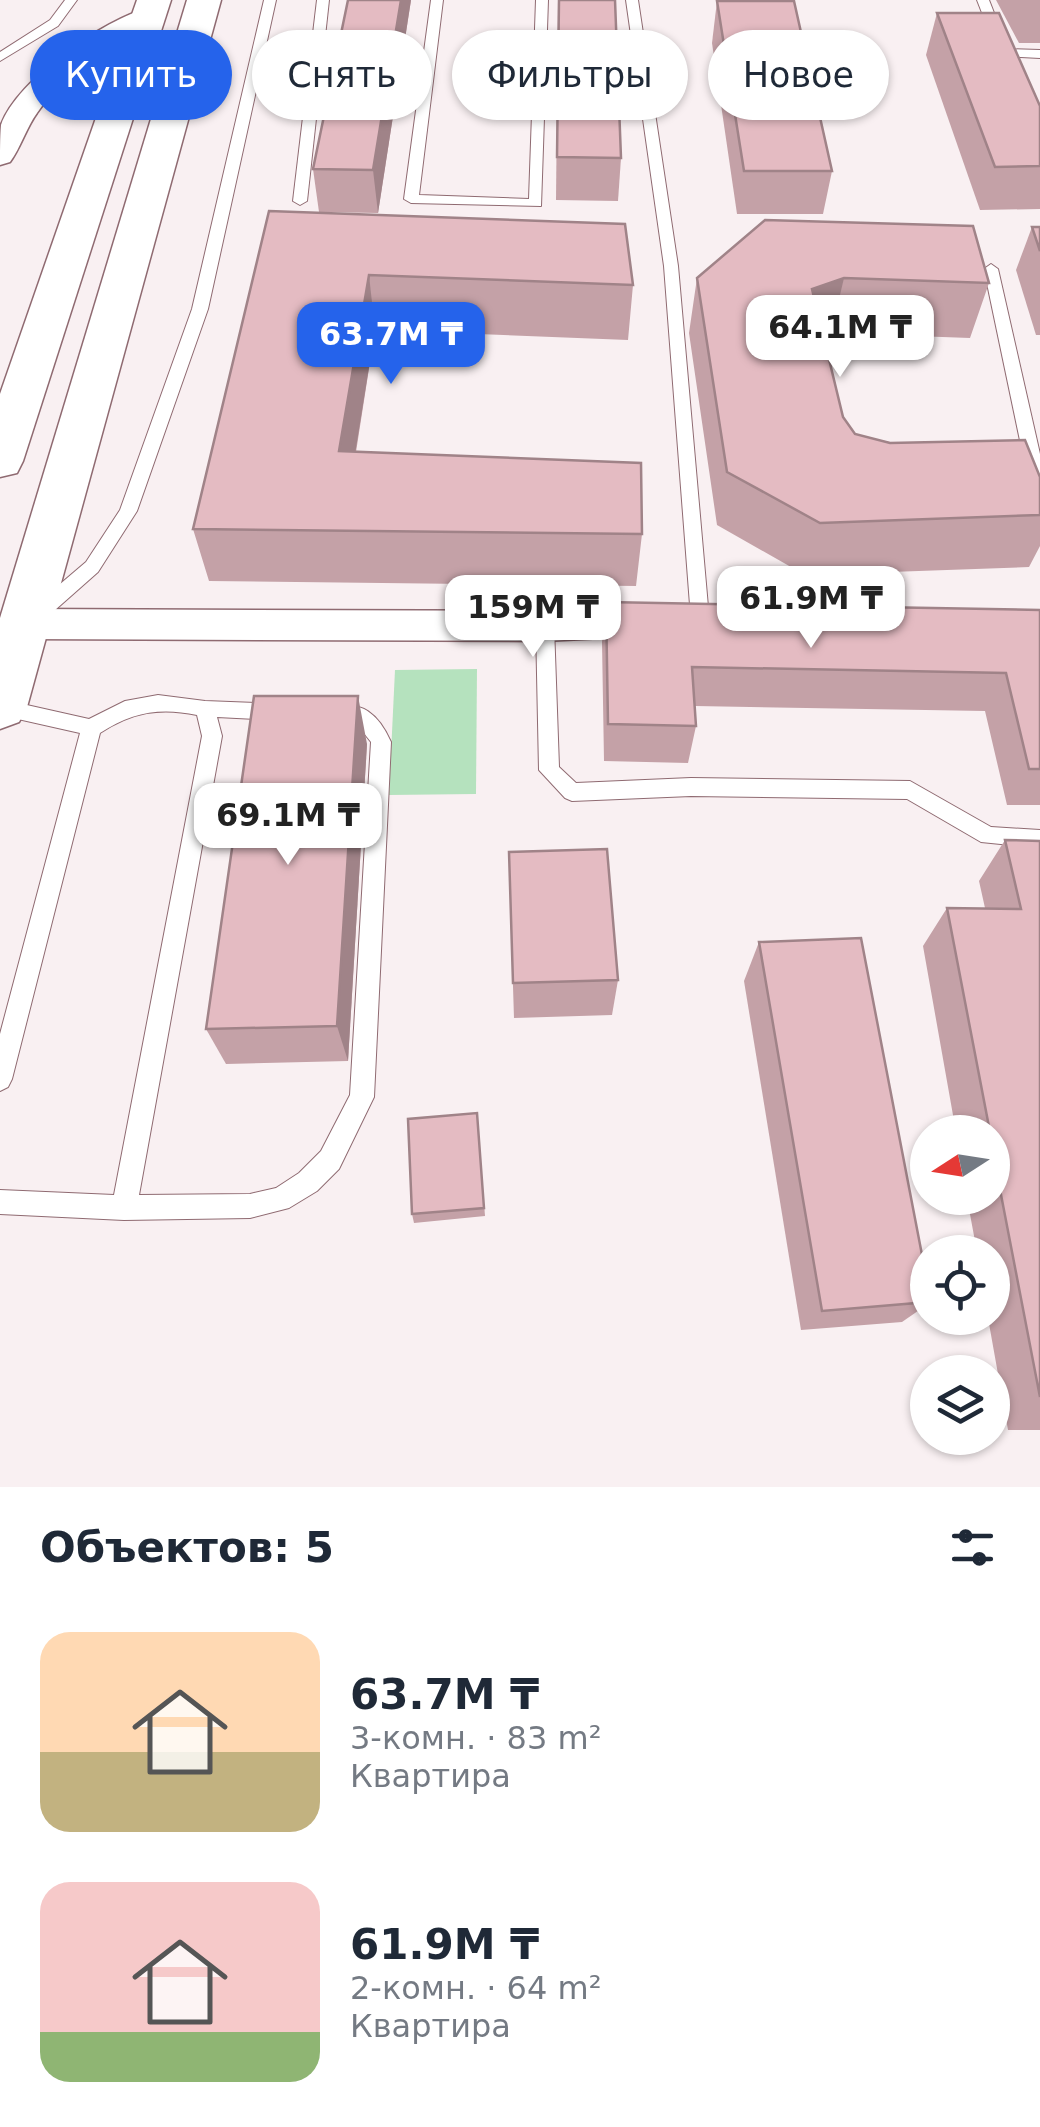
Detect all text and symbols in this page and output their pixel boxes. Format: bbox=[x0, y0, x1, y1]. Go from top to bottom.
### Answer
chip: Купить bbox=[30, 30, 232, 120]
chip: Снять bbox=[252, 30, 432, 120]
chip: Фильтры bbox=[452, 30, 688, 120]
chip: Новое bbox=[708, 30, 889, 120]
pin: 64.1M ₸ bbox=[748, 295, 932, 380]
pin: 63.7M ₸ bbox=[299, 302, 483, 387]
text: 64.1M ₸ bbox=[768, 308, 912, 346]
text: 63.7M ₸ bbox=[319, 315, 463, 353]
pin: 61.9M ₸ bbox=[719, 566, 903, 651]
pin: 159M ₸ bbox=[452, 575, 614, 660]
text: 61.9M ₸ bbox=[739, 579, 883, 617]
text: 159M ₸ bbox=[467, 588, 599, 626]
pin: 69.1M ₸ bbox=[196, 783, 380, 868]
text: 69.1M ₸ bbox=[216, 796, 360, 834]
north arrow bbox=[910, 1115, 1010, 1215]
map controls bbox=[910, 1115, 1010, 1455]
button: locate bbox=[910, 1235, 1010, 1335]
button: layers bbox=[910, 1355, 1010, 1455]
icon: filters bbox=[945, 1520, 1000, 1575]
text: Объектов: 5 bbox=[40, 1523, 334, 1572]
text: 63.7M ₸ bbox=[350, 1670, 539, 1719]
icon: home bbox=[120, 1672, 240, 1792]
text: 3-комн. · 83 m² bbox=[350, 1719, 601, 1757]
text: Квартира bbox=[350, 1757, 511, 1795]
text: 61.9M ₸ bbox=[350, 1920, 539, 1969]
icon: home bbox=[120, 1922, 240, 2042]
text: 2-комн. · 64 m² bbox=[350, 1969, 601, 2007]
text: Квартира bbox=[350, 2007, 511, 2045]

